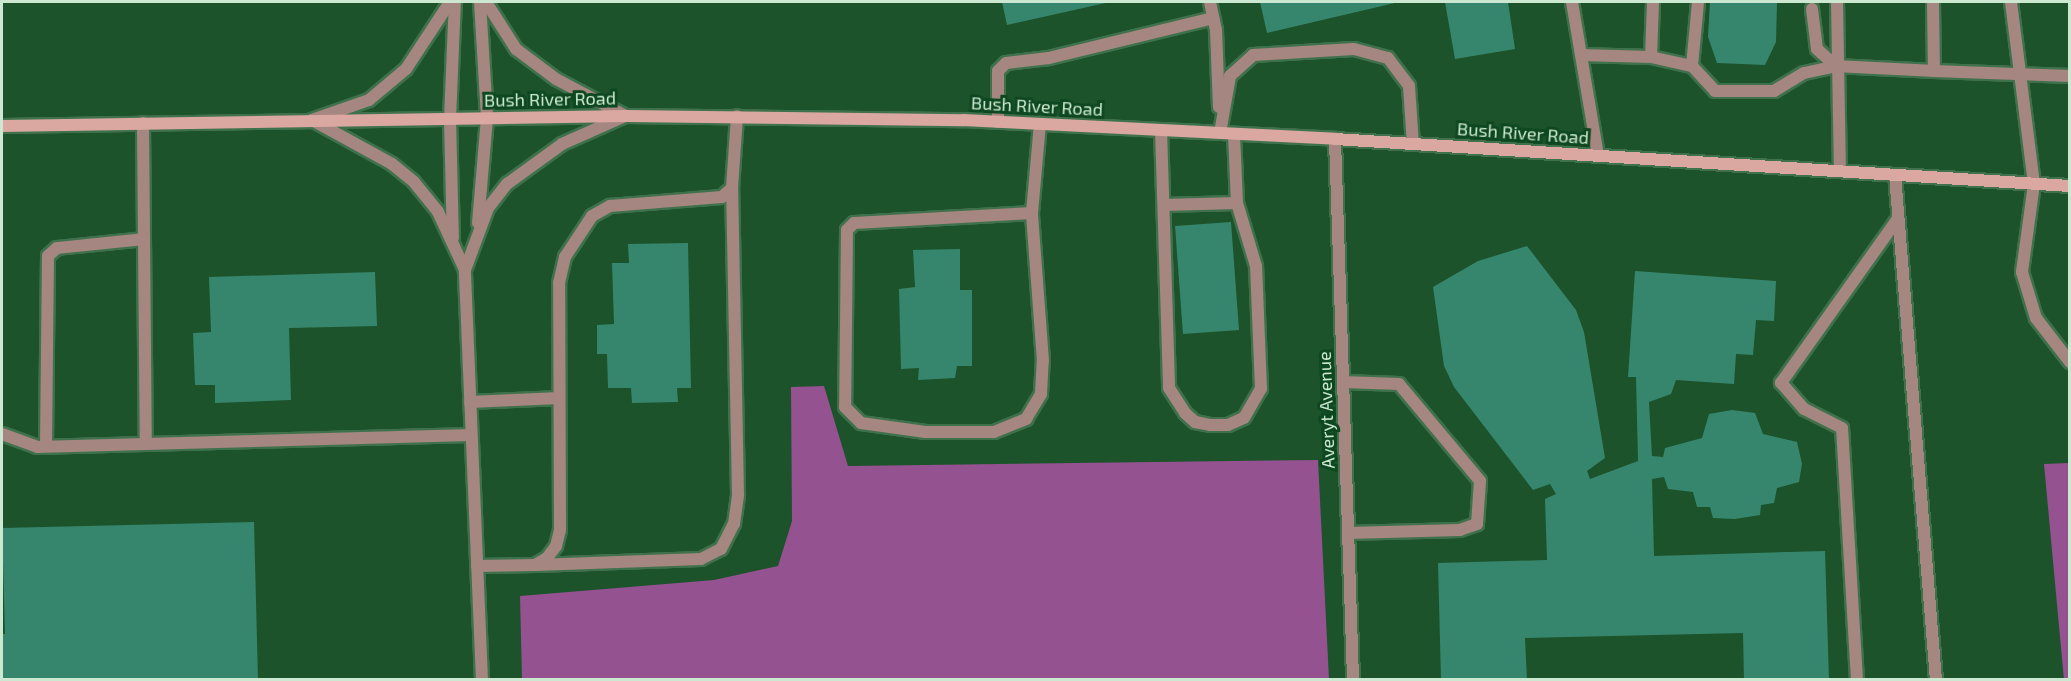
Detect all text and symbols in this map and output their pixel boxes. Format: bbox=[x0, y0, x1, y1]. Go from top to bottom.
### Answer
street label: Bush River Road bbox=[484, 87, 616, 111]
street label: Bush River Road bbox=[970, 92, 1104, 120]
street label: Bush River Road bbox=[1456, 118, 1590, 148]
street label: Averyt Avenue bbox=[1313, 351, 1339, 469]

